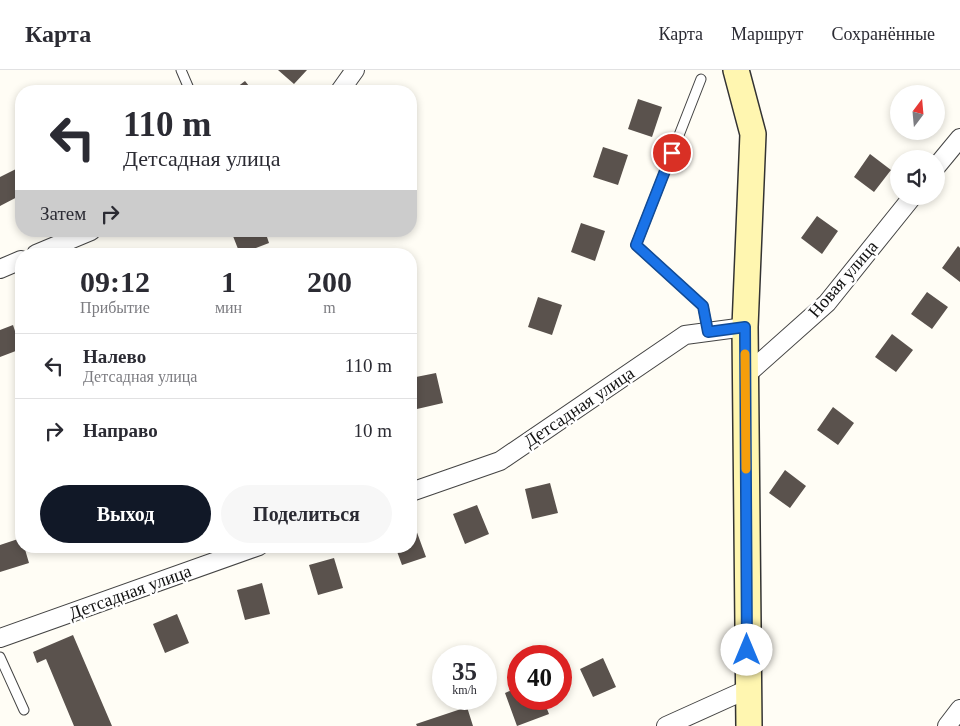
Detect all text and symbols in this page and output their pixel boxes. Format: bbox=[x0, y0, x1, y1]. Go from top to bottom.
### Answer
text: Карта bbox=[25, 21, 91, 47]
text: Карта bbox=[658, 24, 703, 44]
text: Маршрут bbox=[731, 24, 803, 44]
text: Сохранённые bbox=[831, 24, 935, 44]
north arrow bbox=[890, 85, 945, 140]
map controls bbox=[890, 85, 945, 205]
icon: left bbox=[40, 105, 105, 170]
text: 110 m bbox=[123, 105, 211, 144]
pin bbox=[651, 132, 693, 174]
icon: arrive bbox=[658, 139, 686, 167]
text: Детсадная улица bbox=[123, 146, 280, 171]
button: sound bbox=[890, 150, 945, 205]
icon: right bbox=[96, 200, 124, 228]
text: Затем bbox=[40, 203, 86, 224]
street label: Новая улица bbox=[804, 236, 882, 322]
text: 09:12 bbox=[80, 265, 150, 298]
text: 1 bbox=[221, 265, 236, 298]
text: 200 bbox=[307, 265, 352, 298]
text: Прибытие bbox=[80, 299, 150, 316]
text: мин bbox=[215, 299, 242, 316]
text: m bbox=[323, 299, 336, 316]
text: Налево bbox=[83, 346, 146, 367]
icon: left bbox=[40, 352, 68, 380]
text: 110 m bbox=[345, 355, 392, 376]
street label: Детсадная улица bbox=[520, 363, 638, 451]
text: Детсадная улица bbox=[83, 368, 197, 385]
icon: right bbox=[40, 417, 68, 445]
text: Направо bbox=[83, 420, 158, 441]
text: 10 m bbox=[353, 420, 392, 441]
button: Выход bbox=[40, 485, 211, 543]
button: Поделиться bbox=[221, 485, 392, 543]
street label: Детсадная улица bbox=[66, 561, 194, 623]
position arrow bbox=[720, 623, 772, 675]
speed limit sign: 40 bbox=[507, 645, 572, 710]
text: 35 bbox=[452, 658, 477, 685]
text: km/h bbox=[452, 683, 477, 697]

